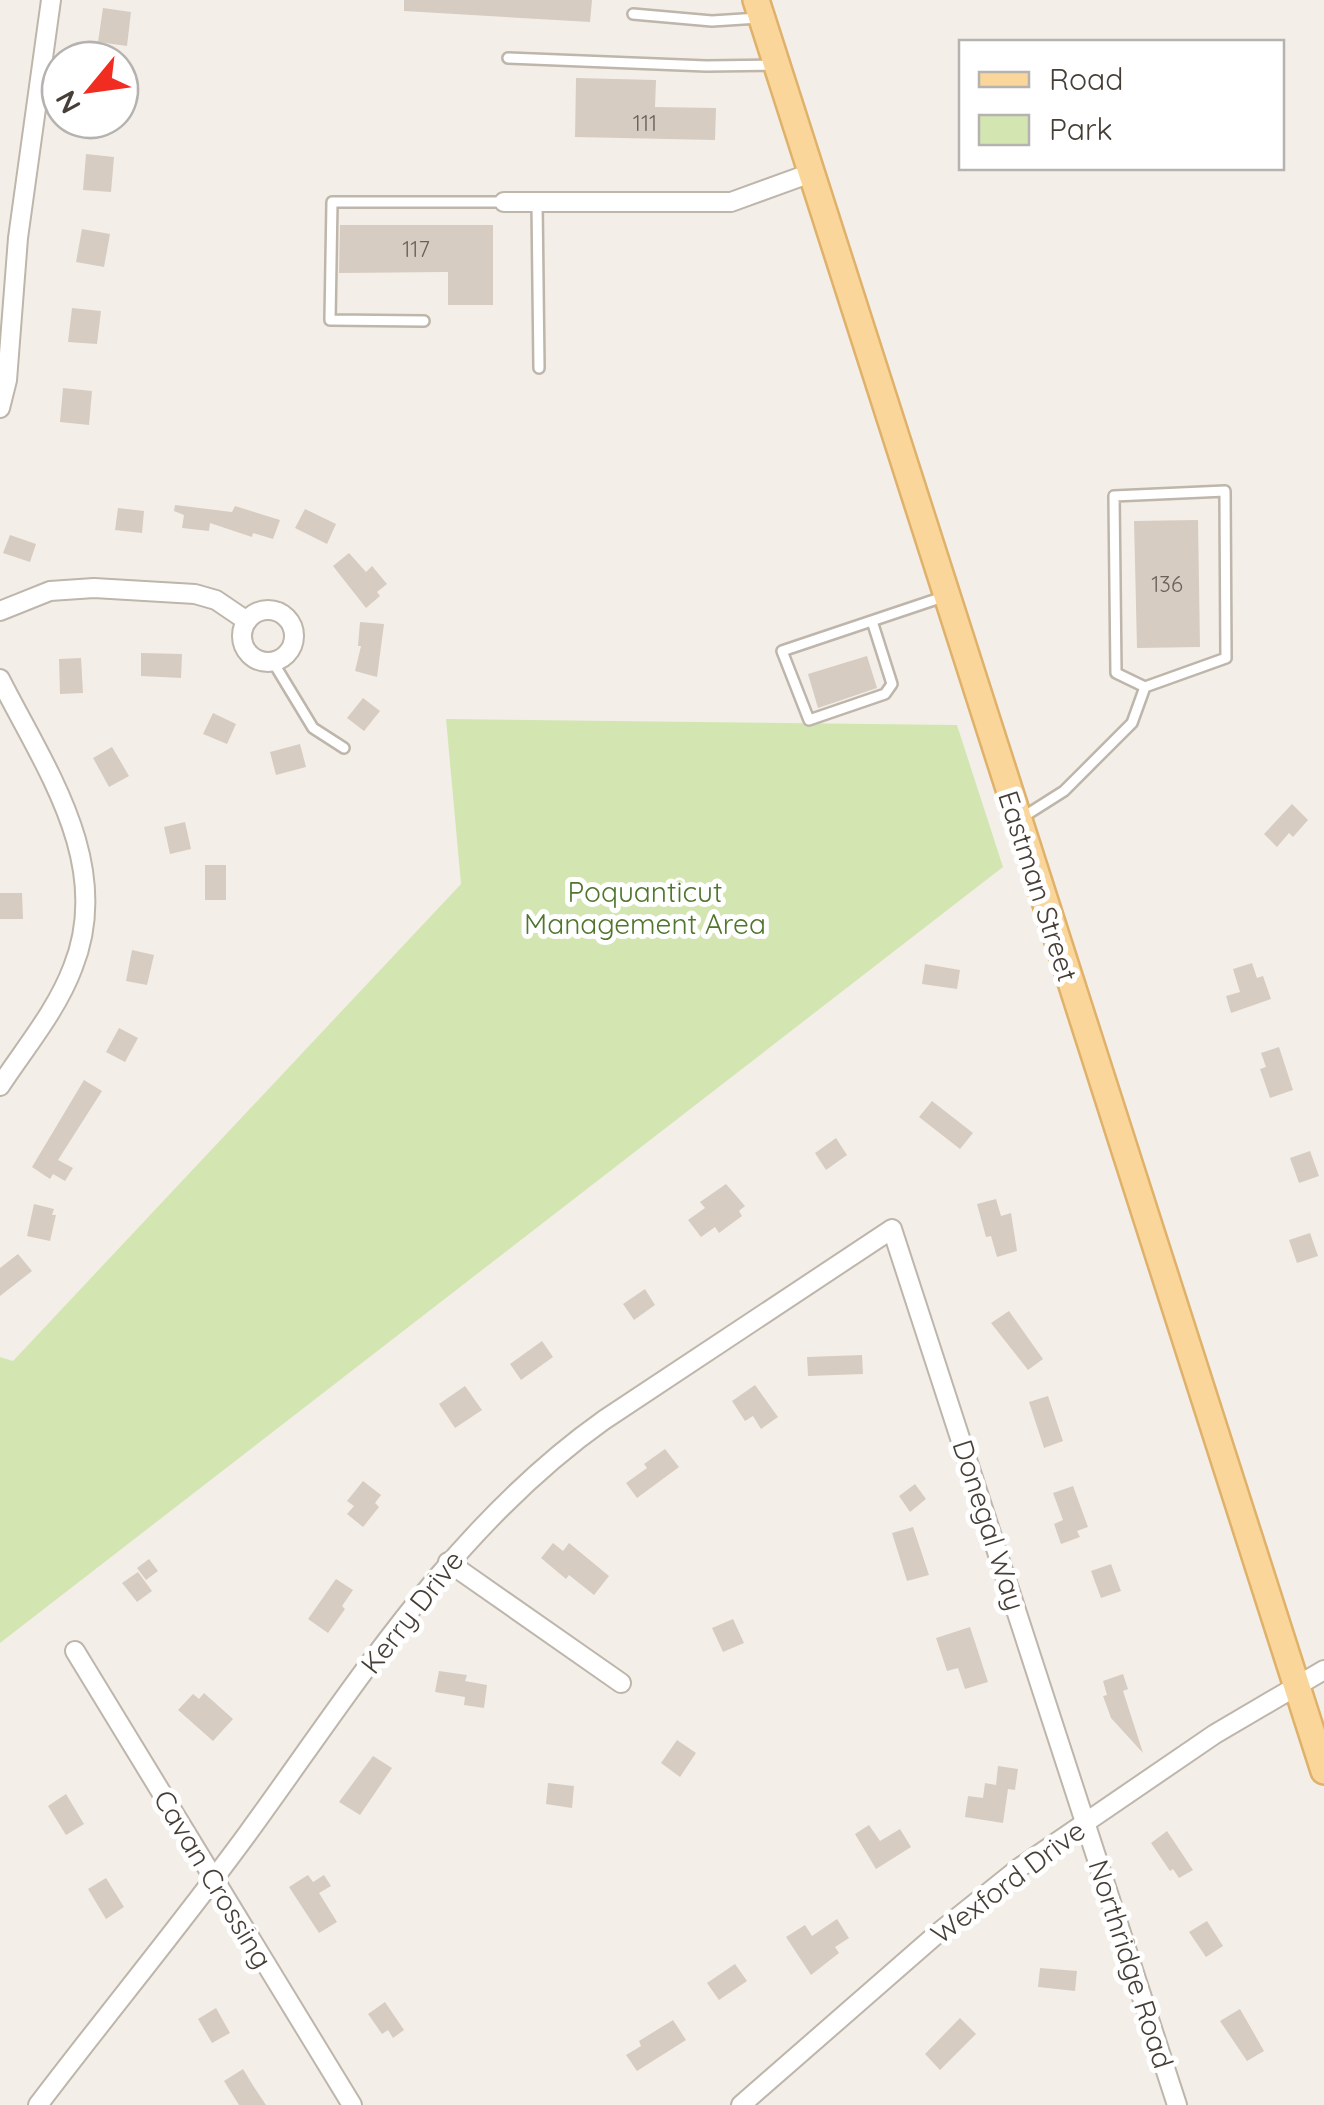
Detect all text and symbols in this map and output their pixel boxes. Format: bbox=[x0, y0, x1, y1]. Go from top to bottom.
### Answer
north arrow bbox=[40, 40, 140, 140]
legend bbox=[959, 40, 1284, 170]
text: Road bbox=[1049, 60, 1123, 98]
text: N bbox=[47, 85, 88, 120]
house number: 111 bbox=[633, 109, 657, 137]
text: Park bbox=[1049, 110, 1113, 148]
house number: 117 bbox=[402, 235, 430, 263]
house number: 136 bbox=[1151, 570, 1183, 598]
street label: Eastman Street bbox=[991, 786, 1086, 986]
park label: Poquanticut Management Area bbox=[524, 874, 766, 941]
street label: Donegal Way bbox=[945, 1435, 1033, 1615]
street label: Kerry Drive bbox=[353, 1543, 471, 1680]
street label: Cavan Crossing bbox=[146, 1783, 280, 1974]
street label: Wexford Drive bbox=[924, 1812, 1092, 1951]
street label: Northridge Road bbox=[1081, 1855, 1182, 2072]

